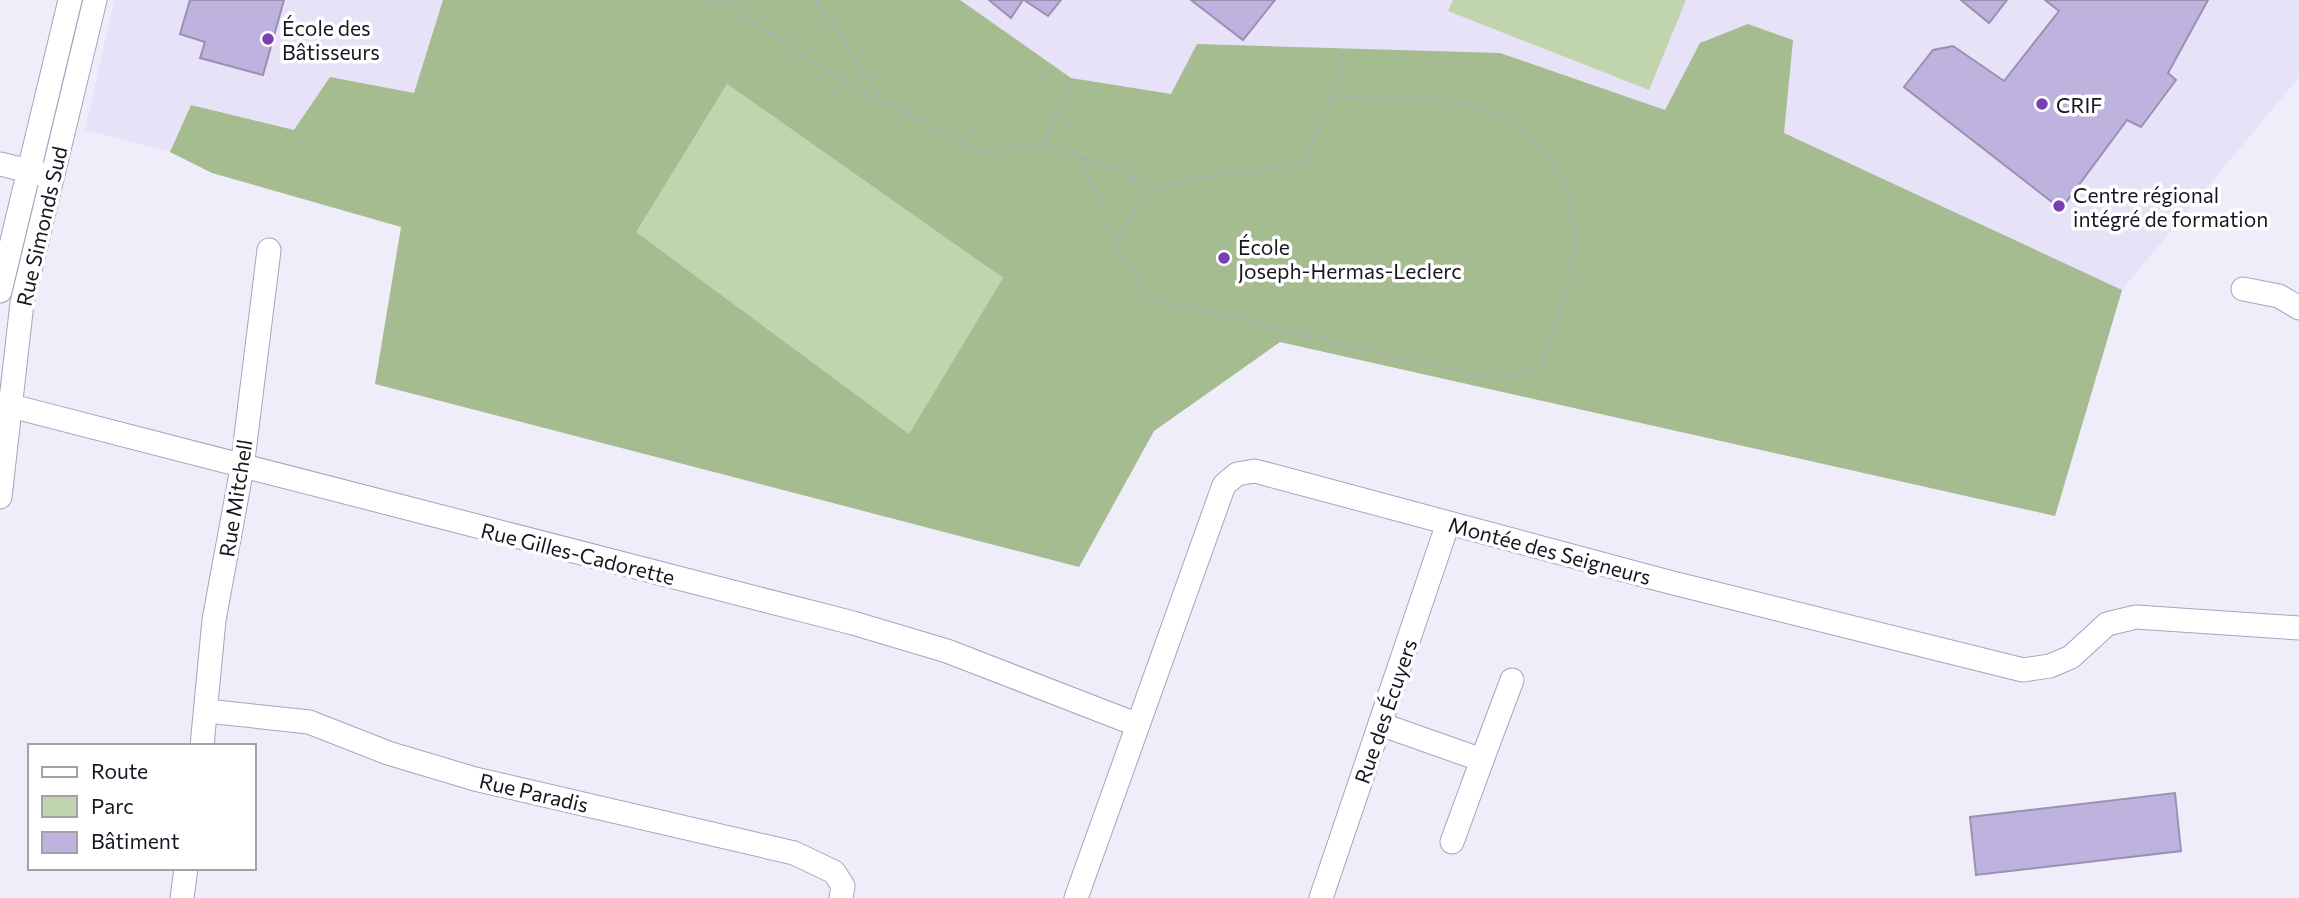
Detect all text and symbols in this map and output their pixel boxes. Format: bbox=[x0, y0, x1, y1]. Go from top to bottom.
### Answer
place label: École des Bâtisseurs bbox=[282, 15, 380, 64]
marker: École des Bâtisseurs bbox=[260, 31, 276, 47]
place label: CRIF bbox=[2056, 92, 2102, 117]
marker: CRIF bbox=[2034, 96, 2050, 112]
street label: Rue Simonds Sud bbox=[10, 144, 72, 308]
place label: Centre régional intégré de formation bbox=[2073, 182, 2268, 231]
marker: Centre régional intégré de formation bbox=[2051, 198, 2067, 214]
place label: École Joseph-Hermas-Leclerc bbox=[1238, 234, 1462, 283]
marker: École Joseph-Hermas-Leclerc bbox=[1216, 250, 1232, 266]
street label: Rue Mitchell bbox=[213, 437, 257, 559]
street label: Montée des Seigneurs bbox=[1446, 511, 1654, 589]
street label: Rue Gilles-Cadorette bbox=[478, 517, 678, 589]
street label: Rue des Écuyers bbox=[1349, 635, 1421, 787]
legend bbox=[28, 744, 256, 870]
text: Route bbox=[91, 758, 148, 783]
street label: Rue Paradis bbox=[477, 767, 591, 817]
text: Parc bbox=[91, 793, 134, 818]
text: Bâtiment bbox=[91, 828, 180, 853]

